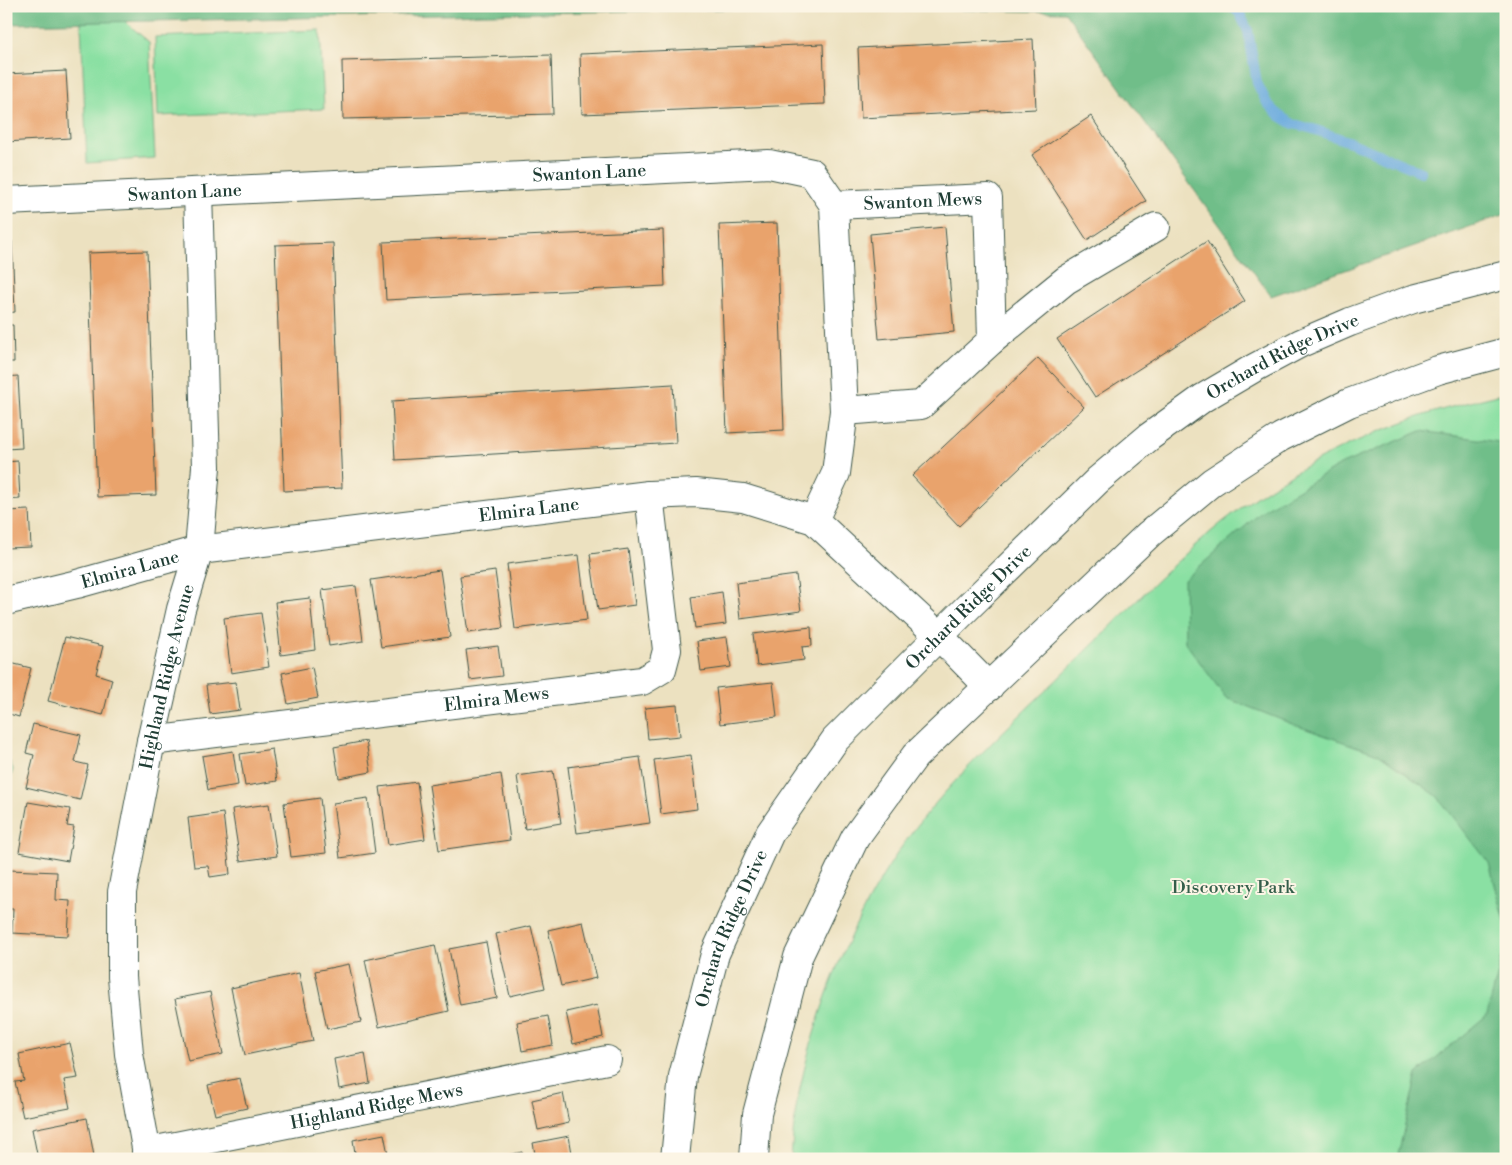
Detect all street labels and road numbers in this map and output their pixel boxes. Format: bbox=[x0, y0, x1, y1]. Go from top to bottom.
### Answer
street label: Swanton Lane bbox=[532, 159, 647, 187]
street label: Swanton Lane bbox=[127, 179, 242, 207]
street label: Swanton Mews bbox=[863, 187, 983, 216]
street label: Orchard Ridge Drive bbox=[1202, 309, 1362, 405]
street label: Elmira Lane bbox=[477, 493, 580, 528]
street label: Orchard Ridge Drive bbox=[901, 540, 1037, 675]
street label: Elmira Lane bbox=[78, 545, 182, 594]
street label: Highland Ridge Avenue bbox=[135, 581, 200, 771]
street label: Elmira Mews bbox=[443, 681, 550, 717]
street label: Orchard Ridge Drive bbox=[690, 846, 773, 1010]
street label: Highland Ridge Mews bbox=[288, 1078, 465, 1135]

